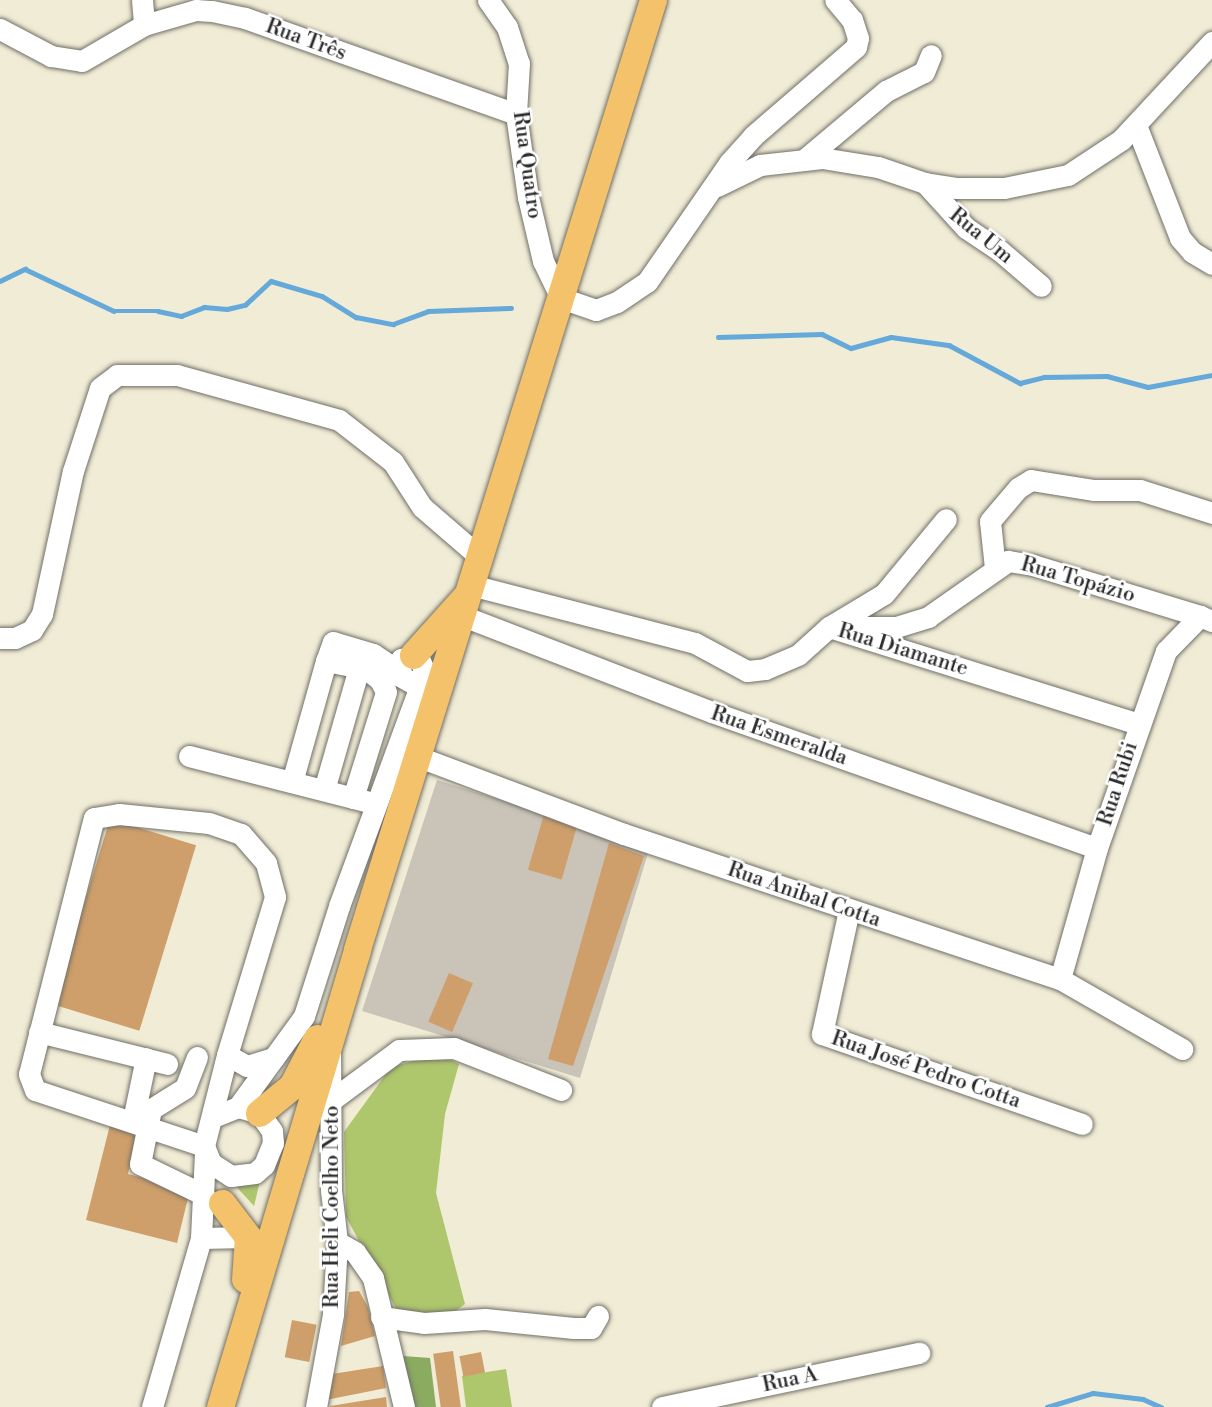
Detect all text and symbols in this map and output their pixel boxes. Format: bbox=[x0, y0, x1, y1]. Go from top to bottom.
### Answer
street label: Rua Três bbox=[262, 14, 350, 66]
street label: Rua Quatro bbox=[507, 110, 547, 220]
street label: Rua Um bbox=[944, 203, 1018, 269]
street label: Rua Topázio bbox=[1018, 552, 1138, 608]
street label: Rua Diamante bbox=[835, 618, 971, 682]
street label: Rua Esmeralda bbox=[708, 701, 850, 771]
street label: Rua Rubi bbox=[1093, 739, 1143, 829]
street label: Rua Anibal Cotta bbox=[724, 857, 884, 933]
street label: Rua José Pedro Cotta bbox=[828, 1026, 1024, 1114]
street label: Rua Heli Coelho Neto bbox=[319, 1106, 345, 1308]
street label: Rua A bbox=[760, 1362, 820, 1398]

